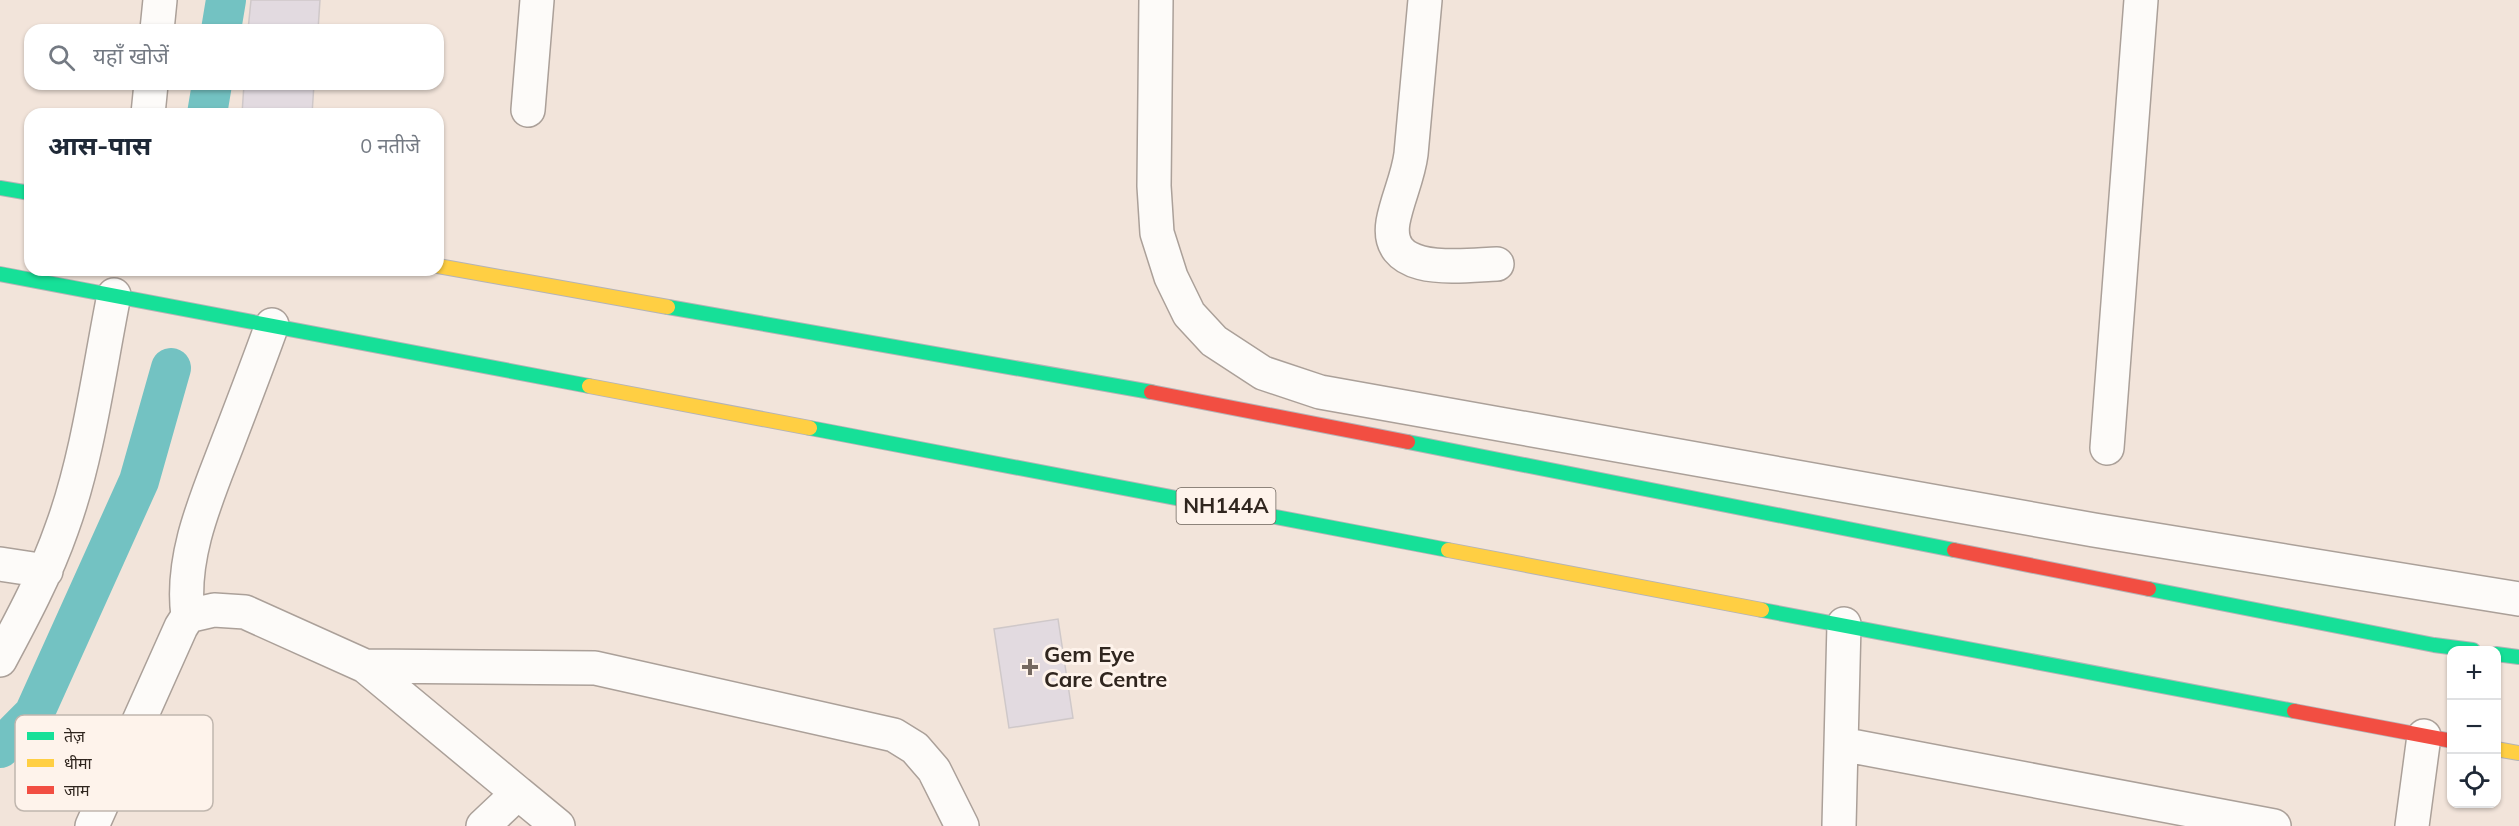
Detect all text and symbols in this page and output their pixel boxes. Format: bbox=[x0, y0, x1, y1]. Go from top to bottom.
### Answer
search box bbox=[24, 24, 444, 90]
icon: search bbox=[45, 41, 78, 74]
text: यहाँ खोजें bbox=[93, 42, 169, 70]
text: आस-पास bbox=[48, 129, 151, 162]
text: 0 नतीजे bbox=[360, 133, 420, 158]
road number: NH144A bbox=[1176, 488, 1276, 524]
place label: Gem Eye Care Centre bbox=[1044, 640, 1167, 693]
map controls bbox=[2447, 646, 2501, 808]
button: + bbox=[2447, 646, 2501, 700]
marker: Gem Eye Care Centre bbox=[1021, 658, 1039, 676]
button: − bbox=[2447, 700, 2501, 754]
legend bbox=[15, 715, 213, 811]
text: तेज़ bbox=[64, 726, 86, 746]
text: धीमा bbox=[64, 753, 93, 773]
button: locate bbox=[2447, 754, 2501, 808]
text: जाम bbox=[64, 780, 90, 800]

